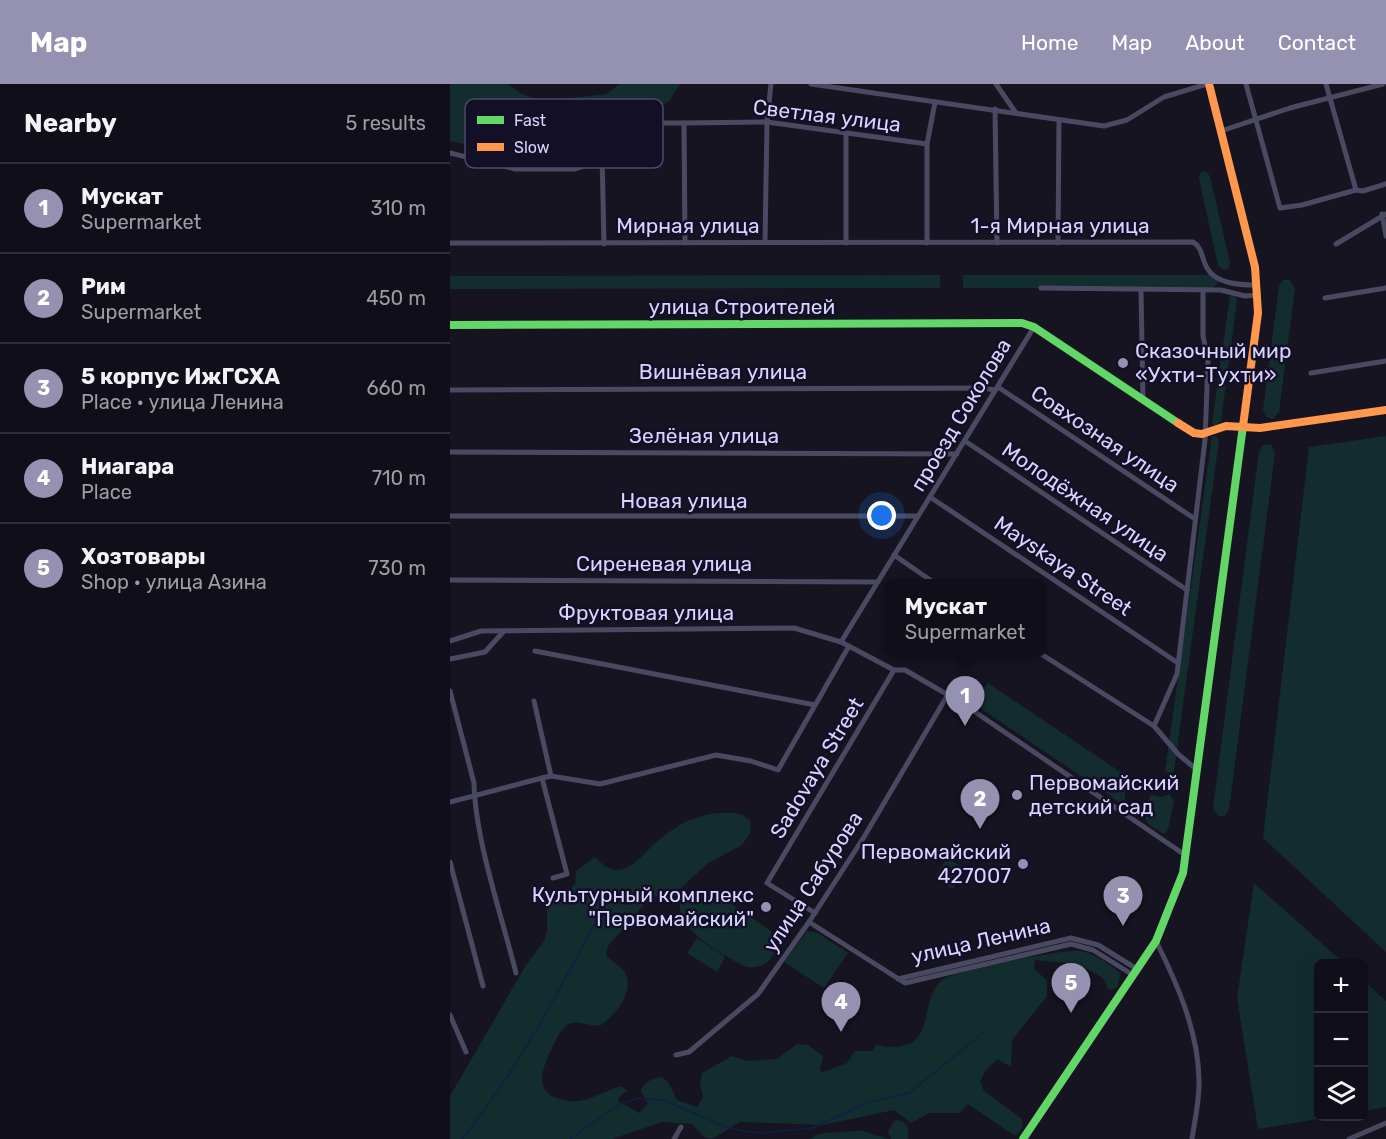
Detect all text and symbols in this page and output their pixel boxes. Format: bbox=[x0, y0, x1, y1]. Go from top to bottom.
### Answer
text: Map bbox=[30, 26, 87, 59]
text: Home bbox=[1021, 30, 1078, 55]
text: Map bbox=[1111, 30, 1152, 55]
text: About bbox=[1185, 30, 1245, 55]
text: Contact bbox=[1278, 30, 1356, 55]
street label: Светлая улица bbox=[752, 94, 903, 137]
legend bbox=[465, 99, 663, 168]
text: Nearby bbox=[24, 108, 117, 139]
text: 5 results bbox=[345, 111, 426, 135]
text: Fast bbox=[514, 111, 546, 130]
text: Slow bbox=[514, 138, 550, 157]
text: Мускат bbox=[81, 183, 163, 210]
text: 1 bbox=[39, 196, 48, 220]
text: 310 m bbox=[370, 196, 426, 220]
text: Supermarket bbox=[81, 210, 201, 234]
street label: Мирная улица bbox=[616, 213, 760, 238]
street label: 1-я Мирная улица bbox=[970, 213, 1150, 238]
text: Рим bbox=[81, 273, 126, 300]
text: 2 bbox=[37, 286, 50, 310]
text: 450 m bbox=[366, 286, 426, 310]
street label: улица Строителей bbox=[649, 294, 835, 319]
text: Supermarket bbox=[81, 300, 201, 324]
street label: проезд Соколова bbox=[905, 334, 1016, 496]
place label: Сказочный мир «Ухти-Тухти» bbox=[1135, 338, 1291, 387]
marker: Сказочный мир «Ухти-Тухти» bbox=[1116, 356, 1130, 370]
street label: Вишнёвая улица bbox=[639, 359, 807, 384]
text: 5 корпус ИжГСХА bbox=[81, 363, 280, 390]
text: 3 bbox=[37, 376, 50, 400]
text: 660 m bbox=[367, 376, 426, 400]
street label: Совхозная улица bbox=[1026, 380, 1184, 497]
text: Place · улица Ленина bbox=[81, 390, 284, 414]
street label: Зелёная улица bbox=[629, 423, 779, 448]
street label: Молодёжная улица bbox=[997, 437, 1173, 567]
text: Ниагара bbox=[81, 453, 174, 480]
text: 4 bbox=[37, 466, 50, 490]
text: 710 m bbox=[372, 466, 426, 490]
text: Place bbox=[81, 480, 132, 504]
street label: Новая улица bbox=[620, 488, 748, 513]
your location bbox=[867, 501, 896, 530]
street label: Mayskaya Street bbox=[990, 510, 1137, 621]
text: Хозтовары bbox=[81, 543, 206, 570]
street label: Сиреневая улица bbox=[576, 551, 752, 576]
text: 5 bbox=[37, 556, 50, 580]
text: 730 m bbox=[368, 556, 426, 580]
text: Shop · улица Азина bbox=[81, 570, 267, 594]
popup bbox=[884, 579, 1046, 657]
text: Мускат bbox=[905, 593, 987, 620]
street label: Фруктовая улица bbox=[558, 600, 734, 625]
text: Supermarket bbox=[905, 620, 1025, 644]
pin: 1 bbox=[946, 676, 984, 726]
street label: Sadovaya Street bbox=[765, 693, 868, 843]
place label: Первомайский детский сад bbox=[1029, 770, 1179, 819]
pin: 2 bbox=[960, 780, 1000, 829]
marker: Первомайский детский сад bbox=[1010, 788, 1024, 802]
street label: улица Сабурова bbox=[758, 807, 867, 957]
place label: Первомайский 427007 bbox=[861, 839, 1011, 888]
marker: Первомайский 427007 bbox=[1016, 857, 1030, 871]
pin: 3 bbox=[1104, 876, 1142, 926]
place label: Культурный комплекс "Первомайский" bbox=[532, 882, 754, 931]
marker: Культурный комплекс "Первомайский" bbox=[759, 900, 773, 914]
street label: улица Ленина bbox=[909, 912, 1053, 969]
map controls bbox=[1314, 959, 1368, 1121]
button: + bbox=[1314, 959, 1368, 1013]
pin: 5 bbox=[1052, 964, 1090, 1013]
pin: 4 bbox=[822, 982, 860, 1032]
button: − bbox=[1314, 1013, 1368, 1067]
button: layers bbox=[1314, 1067, 1368, 1121]

